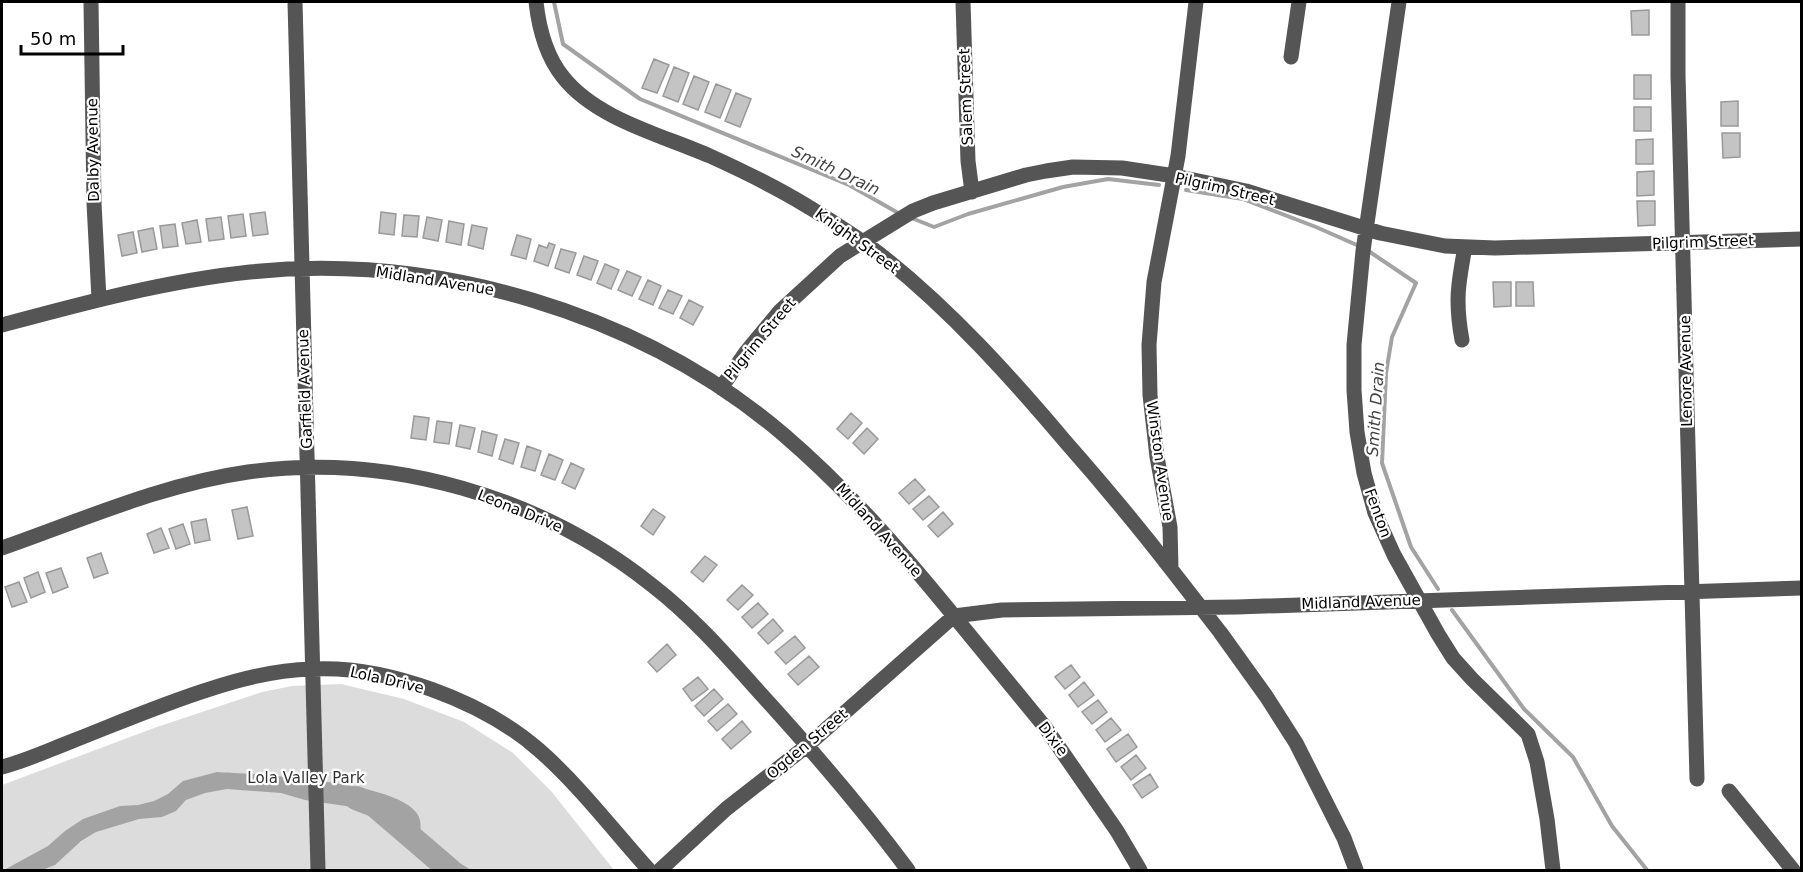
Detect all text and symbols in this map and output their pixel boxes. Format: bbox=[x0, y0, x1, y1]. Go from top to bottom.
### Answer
scale bar bbox=[21, 18, 123, 56]
text: 50 m bbox=[30, 28, 76, 49]
street label: Salem Street bbox=[955, 48, 977, 146]
street label: Dalby Avenue bbox=[83, 98, 103, 202]
water label: Smith Drain bbox=[789, 142, 883, 199]
street label: Pilgrim Street bbox=[1173, 169, 1277, 209]
street label: Knight Street bbox=[812, 205, 902, 277]
street label: Pilgrim Street bbox=[1652, 231, 1754, 253]
street label: Midland Avenue bbox=[375, 263, 495, 299]
street label: Pilgrim Street bbox=[720, 294, 800, 384]
street label: Lenore Avenue bbox=[1676, 315, 1696, 427]
street label: Garfield Avenue bbox=[294, 329, 316, 449]
water label: Smith Drain bbox=[1363, 361, 1388, 457]
street label: Winston Avenue bbox=[1143, 400, 1177, 522]
street label: Midland Avenue bbox=[832, 480, 926, 580]
street label: Leona Drive bbox=[475, 486, 565, 536]
street label: Fenton bbox=[1361, 486, 1395, 540]
street label: Midland Avenue bbox=[1301, 591, 1421, 613]
street label: Lola Drive bbox=[348, 663, 426, 697]
street label: Ogden Street bbox=[763, 705, 851, 783]
street label: Dixie bbox=[1034, 718, 1072, 760]
park label: Lola Valley Park bbox=[247, 769, 365, 787]

